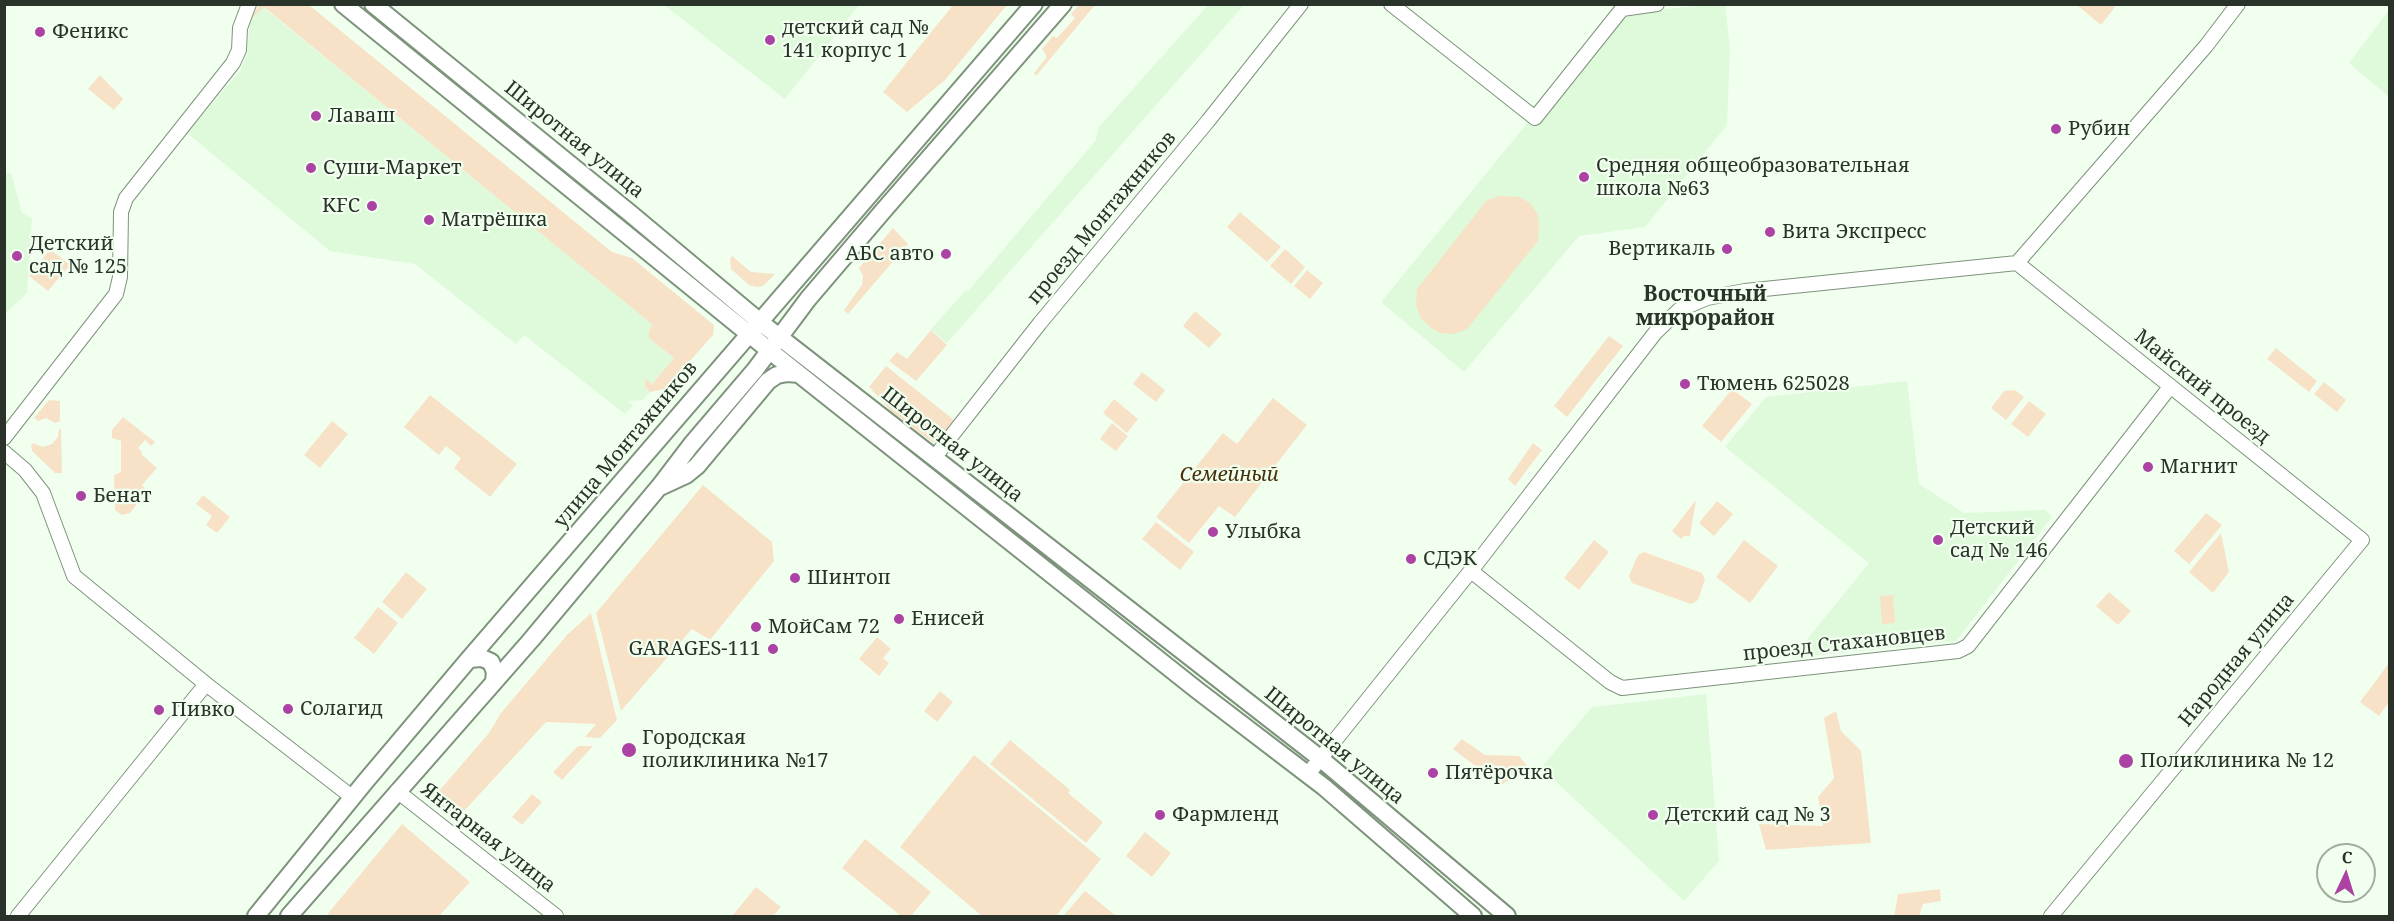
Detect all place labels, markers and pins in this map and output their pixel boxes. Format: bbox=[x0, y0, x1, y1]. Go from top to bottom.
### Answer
place label: детский сад № 141 корпус 1 bbox=[782, 16, 929, 63]
place label: Феникс bbox=[52, 20, 128, 44]
marker: Феникс bbox=[33, 25, 47, 39]
marker: детский сад № 141 корпус 1 bbox=[763, 33, 777, 47]
place label: Лаваш bbox=[328, 104, 395, 128]
marker: Лаваш bbox=[309, 109, 323, 123]
place label: Рубин bbox=[2068, 117, 2130, 141]
marker: Рубин bbox=[2049, 122, 2063, 136]
place label: Средняя общеобразовательная школа №63 bbox=[1596, 154, 1910, 201]
place label: Суши-Маркет bbox=[323, 156, 462, 180]
marker: Суши-Маркет bbox=[304, 161, 318, 175]
marker: Средняя общеобразовательная школа №63 bbox=[1577, 170, 1591, 184]
place label: KFC bbox=[322, 194, 360, 218]
marker: KFC bbox=[365, 199, 379, 213]
place label: Матрёшка bbox=[441, 208, 548, 232]
marker: Матрёшка bbox=[422, 213, 436, 227]
place label: Вита Экспресс bbox=[1782, 220, 1926, 244]
marker: Вита Экспресс bbox=[1763, 225, 1777, 239]
place label: Детский сад № 125 bbox=[29, 232, 127, 279]
place label: Вертикаль bbox=[1608, 237, 1715, 261]
place label: АБС авто bbox=[845, 242, 934, 266]
marker: Вертикаль bbox=[1720, 242, 1734, 256]
marker: АБС авто bbox=[939, 247, 953, 261]
marker: Детский сад № 125 bbox=[10, 249, 24, 263]
place label: Тюмень 625028 bbox=[1697, 372, 1850, 396]
marker: Тюмень 625028 bbox=[1678, 377, 1692, 391]
place label: Магнит bbox=[2160, 455, 2237, 479]
marker: Магнит bbox=[2141, 460, 2155, 474]
place label: Бенат bbox=[93, 484, 152, 508]
marker: Бенат bbox=[74, 489, 88, 503]
place label: Детский сад № 146 bbox=[1950, 516, 2048, 563]
place label: Улыбка bbox=[1225, 520, 1302, 544]
marker: Улыбка bbox=[1206, 525, 1220, 539]
marker: Детский сад № 146 bbox=[1931, 533, 1945, 547]
place label: СДЭК bbox=[1423, 547, 1477, 571]
marker: СДЭК bbox=[1404, 552, 1418, 566]
place label: Шинтоп bbox=[807, 566, 891, 590]
marker: Шинтоп bbox=[788, 571, 802, 585]
place label: Енисей bbox=[911, 607, 984, 631]
marker: Енисей bbox=[892, 612, 906, 626]
place label: МойСам 72 bbox=[768, 615, 880, 639]
marker: МойСам 72 bbox=[749, 620, 763, 634]
place label: GARAGES-111 bbox=[628, 637, 761, 661]
marker: GARAGES-111 bbox=[766, 642, 780, 656]
place label: Солагид bbox=[300, 697, 383, 721]
place label: Пивко bbox=[171, 698, 235, 722]
marker: Солагид bbox=[281, 702, 295, 716]
marker: Пивко bbox=[152, 703, 166, 717]
place label: Городская поликлиника №17 bbox=[642, 726, 828, 773]
marker: Городская поликлиника №17 bbox=[620, 741, 638, 759]
place label: Поликлиника № 12 bbox=[2140, 749, 2334, 773]
marker: Поликлиника № 12 bbox=[2117, 752, 2135, 770]
place label: Пятёрочка bbox=[1445, 761, 1554, 785]
marker: Пятёрочка bbox=[1426, 766, 1440, 780]
place label: Фармленд bbox=[1172, 803, 1278, 827]
place label: Детский сад № 3 bbox=[1665, 803, 1831, 827]
marker: Фармленд bbox=[1153, 808, 1167, 822]
marker: Детский сад № 3 bbox=[1646, 808, 1660, 822]

